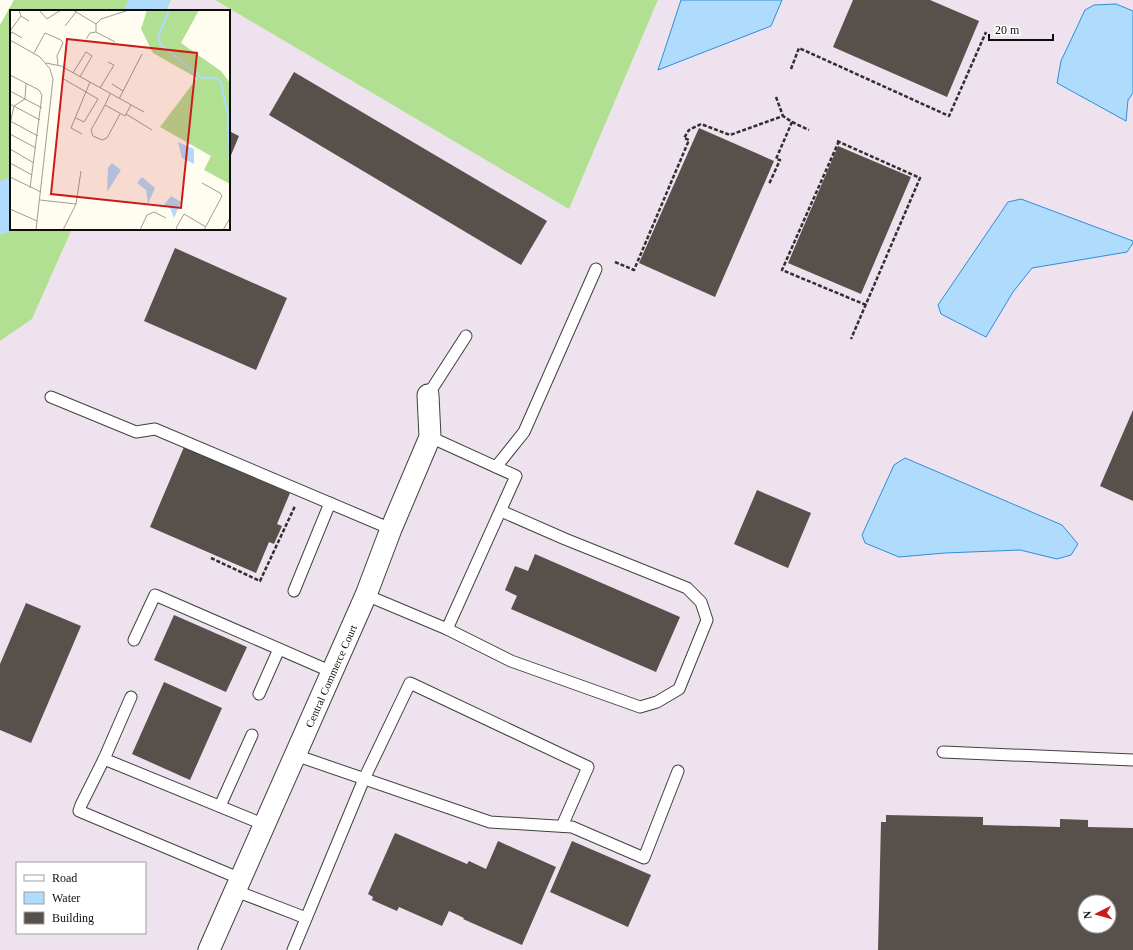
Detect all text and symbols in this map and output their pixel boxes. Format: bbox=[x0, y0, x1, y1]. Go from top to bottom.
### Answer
inset map bbox=[10, 10, 230, 230]
scale bar bbox=[989, 16, 1053, 42]
text: 20 m bbox=[995, 23, 1020, 37]
street label: Central Commerce Court bbox=[303, 623, 359, 729]
legend bbox=[16, 862, 146, 934]
text: Road bbox=[52, 871, 77, 885]
text: Water bbox=[52, 891, 80, 905]
north arrow bbox=[1077, 894, 1117, 934]
text: N bbox=[1081, 910, 1093, 920]
text: Building bbox=[52, 911, 94, 925]

